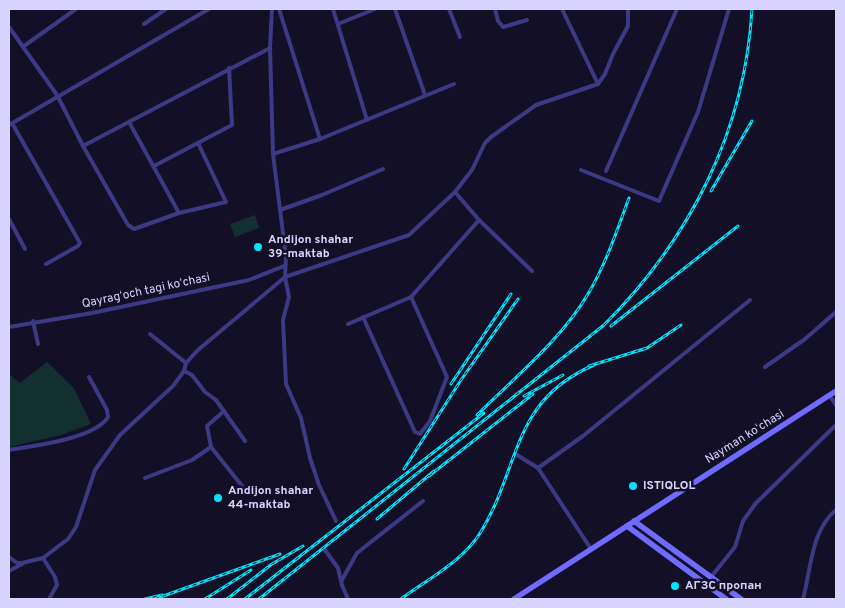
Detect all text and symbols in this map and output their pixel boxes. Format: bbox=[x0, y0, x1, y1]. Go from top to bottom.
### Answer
place label: Andijon shahar 39-maktab bbox=[268, 232, 353, 262]
marker: Andijon shahar 39-maktab bbox=[252, 241, 264, 253]
street label: Qayragʻoch tagi koʻchasi bbox=[80, 270, 212, 312]
street label: Nayman koʻchasi bbox=[702, 406, 788, 468]
place label: ISTIQLOL bbox=[643, 478, 695, 494]
marker: ISTIQLOL bbox=[627, 480, 639, 492]
place label: Andijon shahar 44-maktab bbox=[228, 483, 313, 513]
marker: Andijon shahar 44-maktab bbox=[212, 492, 224, 504]
place label: АГЗС пропан bbox=[685, 578, 762, 594]
marker: АГЗС пропан bbox=[669, 580, 681, 592]

